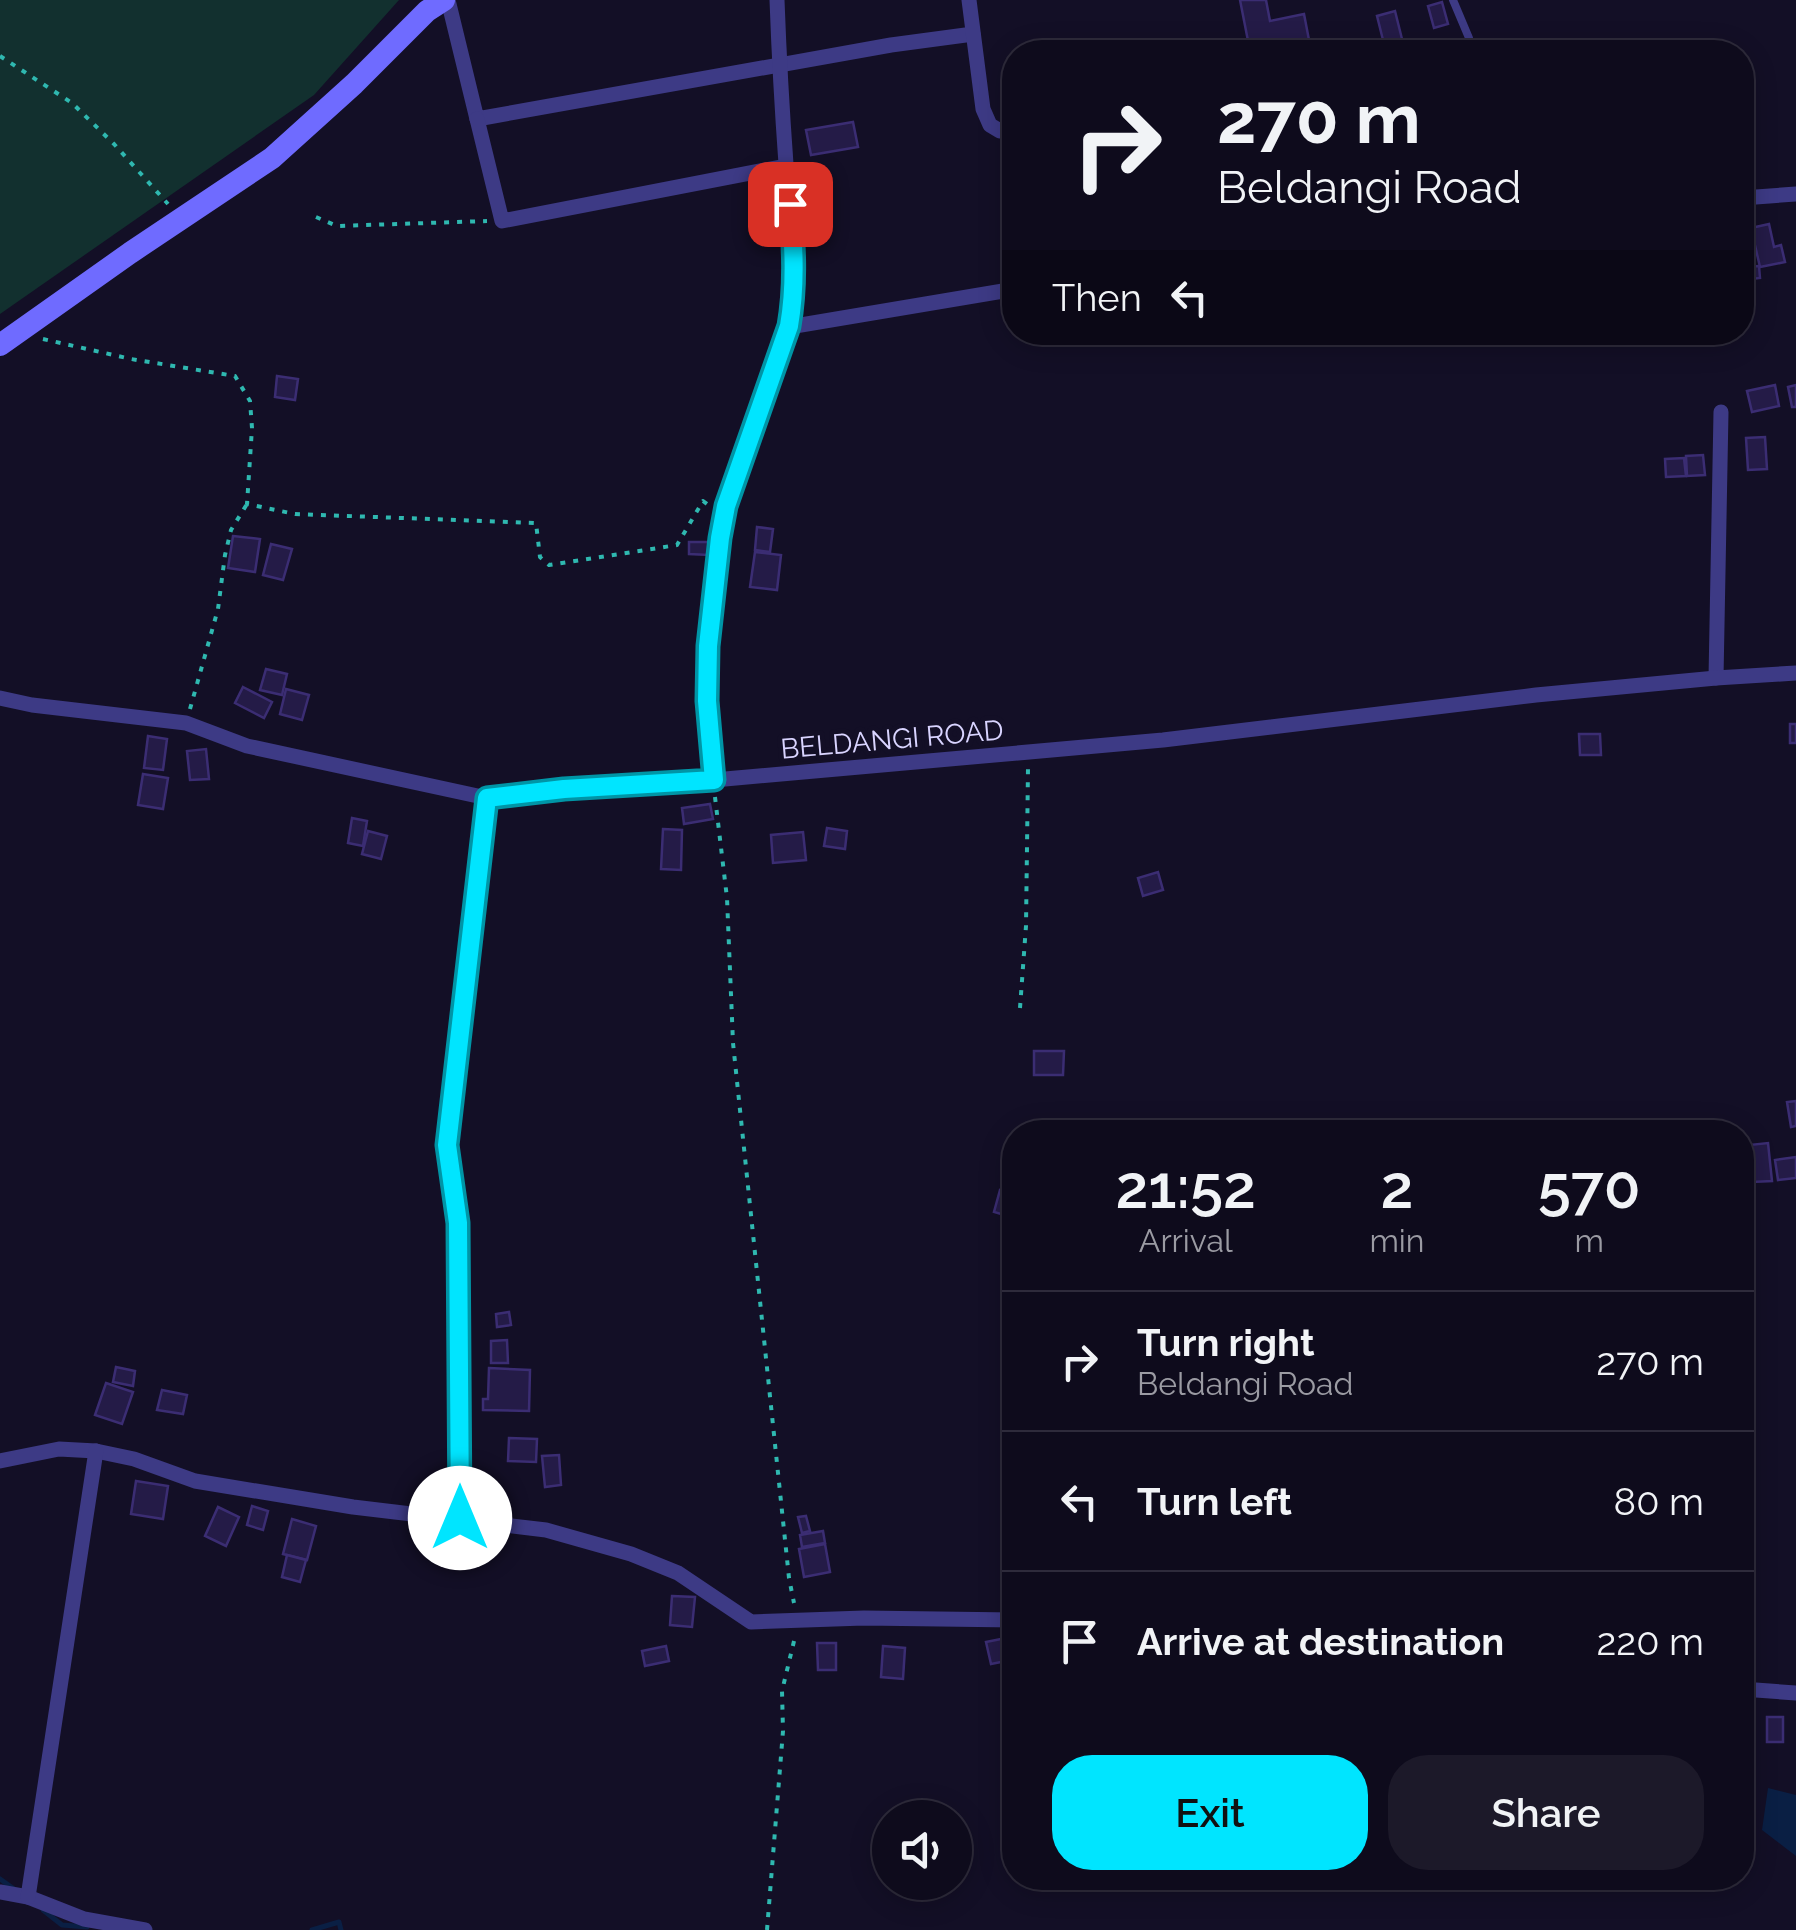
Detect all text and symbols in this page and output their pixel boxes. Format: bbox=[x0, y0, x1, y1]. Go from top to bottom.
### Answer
text: 270 m bbox=[1217, 77, 1421, 159]
icon: right bbox=[1052, 80, 1182, 210]
text: Beldangi Road bbox=[1217, 161, 1521, 214]
pin bbox=[748, 162, 833, 247]
icon: arrive bbox=[763, 177, 818, 232]
icon: left bbox=[1162, 270, 1217, 325]
text: Then bbox=[1052, 275, 1142, 320]
street label: BELDANGI ROAD bbox=[779, 713, 1005, 766]
text: 21:52 bbox=[1115, 1152, 1256, 1222]
text: 2 bbox=[1380, 1152, 1413, 1222]
text: 570 bbox=[1538, 1152, 1641, 1222]
text: Arrival bbox=[1139, 1222, 1233, 1259]
text: min bbox=[1369, 1222, 1424, 1259]
text: m bbox=[1574, 1222, 1604, 1259]
text: Turn right bbox=[1137, 1320, 1314, 1365]
icon: right bbox=[1052, 1334, 1107, 1389]
text: 270 m bbox=[1596, 1339, 1704, 1384]
text: Beldangi Road bbox=[1137, 1365, 1353, 1402]
position arrow bbox=[408, 1466, 512, 1570]
icon: left bbox=[1052, 1474, 1107, 1529]
text: Turn left bbox=[1137, 1479, 1292, 1524]
text: 80 m bbox=[1614, 1479, 1704, 1524]
icon: arrive bbox=[1052, 1614, 1107, 1669]
text: Arrive at destination bbox=[1137, 1619, 1504, 1664]
text: 220 m bbox=[1597, 1619, 1704, 1664]
button: Exit bbox=[1052, 1755, 1368, 1870]
button: Share bbox=[1388, 1755, 1704, 1870]
map controls bbox=[872, 1800, 972, 1900]
button: sound bbox=[872, 1800, 972, 1900]

